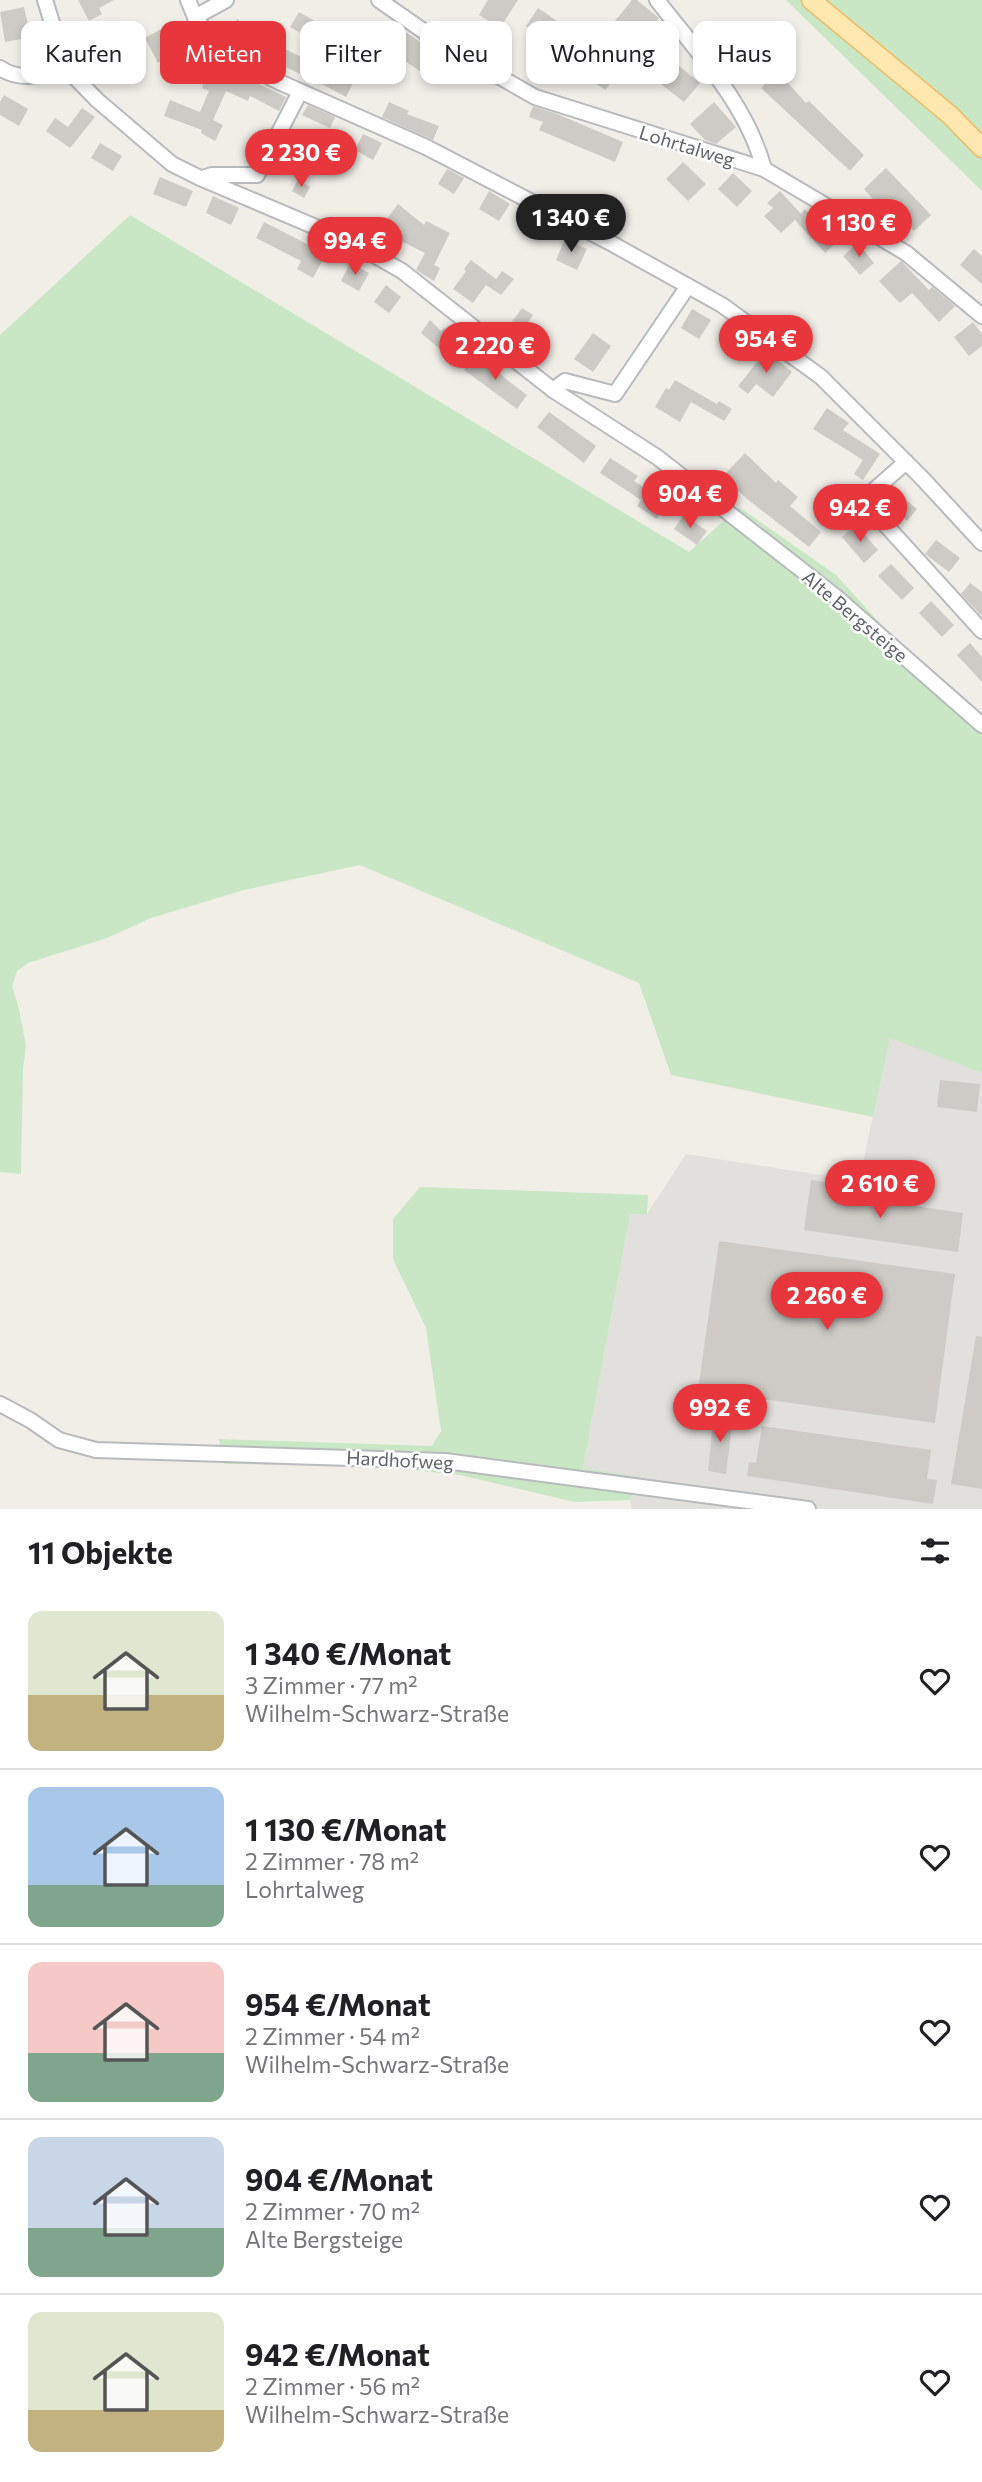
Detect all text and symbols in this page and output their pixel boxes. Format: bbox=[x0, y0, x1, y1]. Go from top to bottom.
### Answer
chip: Kaufen bbox=[21, 21, 146, 84]
chip: Mieten bbox=[160, 21, 286, 84]
chip: Filter bbox=[300, 21, 406, 84]
chip: Neu bbox=[420, 21, 512, 84]
chip: Wohnung bbox=[526, 21, 679, 84]
chip: Haus bbox=[693, 21, 796, 84]
street label: Lohrtalweg bbox=[637, 120, 738, 171]
pin: 2 230 € bbox=[236, 130, 366, 189]
text: 2 230 € bbox=[261, 138, 341, 166]
pin: 1 340 € bbox=[506, 194, 636, 254]
pin: 1 130 € bbox=[794, 200, 924, 259]
text: 1 340 € bbox=[532, 203, 610, 231]
text: 1 130 € bbox=[822, 208, 896, 236]
pin: 994 € bbox=[306, 218, 404, 277]
text: 994 € bbox=[323, 226, 387, 254]
pin: 954 € bbox=[717, 316, 815, 375]
pin: 2 220 € bbox=[430, 322, 560, 382]
text: 954 € bbox=[735, 324, 797, 352]
text: 2 220 € bbox=[455, 331, 535, 359]
pin: 904 € bbox=[641, 470, 739, 530]
text: 904 € bbox=[658, 479, 722, 507]
pin: 942 € bbox=[811, 484, 909, 544]
text: 942 € bbox=[829, 493, 891, 521]
street label: Alte Bergsteige bbox=[798, 565, 913, 666]
pin: 2 610 € bbox=[815, 1160, 945, 1220]
text: 2 610 € bbox=[841, 1169, 919, 1197]
pin: 2 260 € bbox=[762, 1272, 892, 1332]
text: 2 260 € bbox=[787, 1281, 867, 1309]
pin: 992 € bbox=[671, 1384, 769, 1444]
text: 992 € bbox=[689, 1393, 751, 1421]
street label: Hardhofweg bbox=[346, 1445, 454, 1474]
icon: filters bbox=[916, 1532, 954, 1570]
text: 11 Objekte bbox=[28, 1533, 173, 1570]
text: 1 340 €/Monat bbox=[245, 1634, 451, 1671]
icon: home bbox=[84, 1639, 168, 1723]
icon: heart bbox=[916, 1662, 954, 1700]
text: 3 Zimmer · 77 m² bbox=[245, 1671, 418, 1699]
text: Wilhelm-Schwarz-Straße bbox=[245, 1699, 509, 1727]
text: 1 130 €/Monat bbox=[245, 1810, 446, 1847]
icon: home bbox=[84, 1815, 168, 1899]
icon: heart bbox=[916, 1838, 954, 1876]
text: 2 Zimmer · 78 m² bbox=[245, 1847, 419, 1875]
text: Lohrtalweg bbox=[245, 1875, 364, 1903]
text: 954 €/Monat bbox=[245, 1985, 431, 2022]
icon: home bbox=[84, 1990, 168, 2074]
icon: heart bbox=[916, 2013, 954, 2051]
text: 2 Zimmer · 54 m² bbox=[245, 2022, 420, 2050]
text: Wilhelm-Schwarz-Straße bbox=[245, 2050, 509, 2078]
text: 904 €/Monat bbox=[245, 2160, 433, 2197]
icon: home bbox=[84, 2165, 168, 2249]
icon: heart bbox=[916, 2188, 954, 2226]
text: 2 Zimmer · 70 m² bbox=[245, 2197, 420, 2225]
text: Alte Bergsteige bbox=[245, 2225, 403, 2253]
text: 942 €/Monat bbox=[245, 2335, 430, 2372]
icon: home bbox=[84, 2340, 168, 2424]
icon: heart bbox=[916, 2363, 954, 2401]
text: 2 Zimmer · 56 m² bbox=[245, 2372, 420, 2400]
text: Wilhelm-Schwarz-Straße bbox=[245, 2400, 509, 2428]

